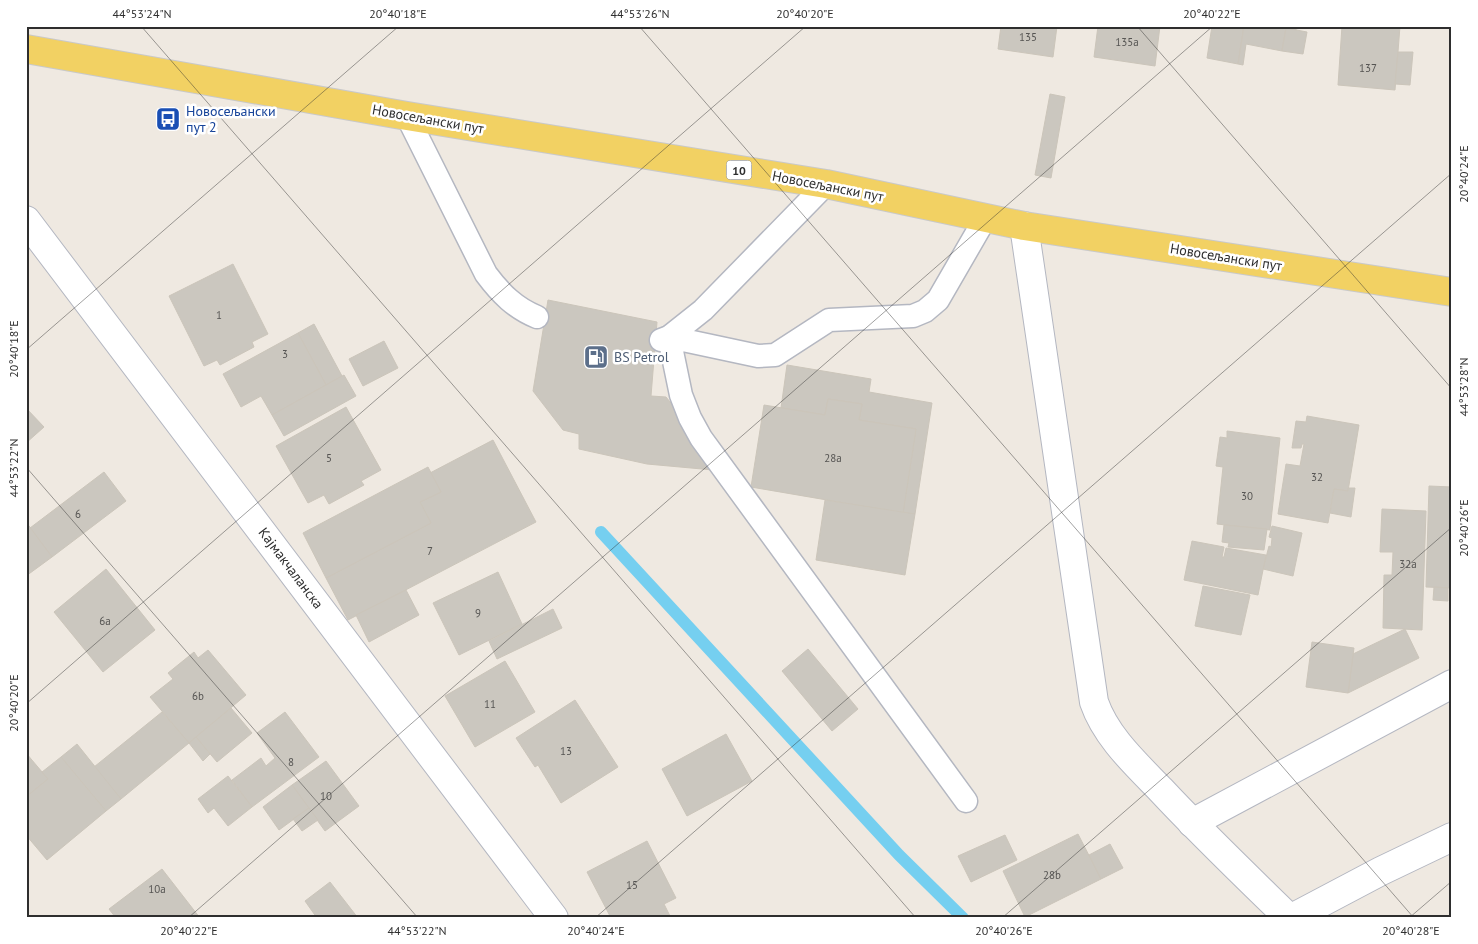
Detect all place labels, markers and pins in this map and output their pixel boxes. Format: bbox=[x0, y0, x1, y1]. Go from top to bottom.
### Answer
place label: Новосељански пут 2 bbox=[186, 102, 276, 136]
bus stop icon: Новосељански пут 2 bbox=[155, 106, 181, 132]
fuel station icon: BS Petrol bbox=[583, 344, 609, 370]
place label: BS Petrol bbox=[614, 348, 669, 366]

